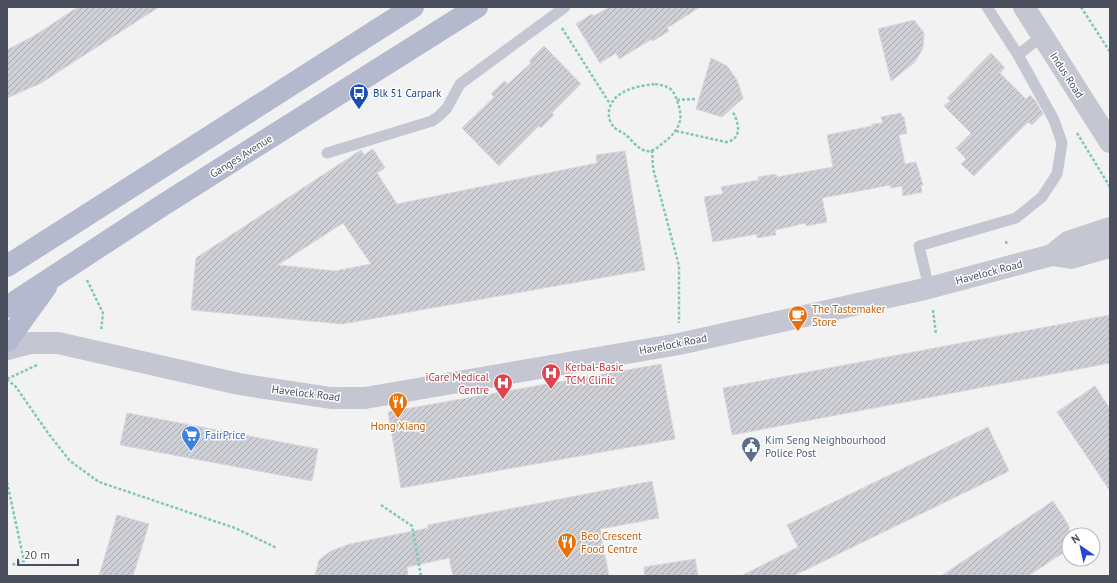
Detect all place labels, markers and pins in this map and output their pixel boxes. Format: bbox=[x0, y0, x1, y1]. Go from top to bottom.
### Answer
bus stop icon: Blk 51 Carpark bbox=[348, 82, 370, 110]
place label: Blk 51 Carpark bbox=[373, 86, 442, 100]
place label: The Tastemaker Store bbox=[812, 302, 886, 329]
cafe icon: The Tastemaker Store bbox=[787, 304, 809, 332]
place label: Kerbal-Basic TCM Clinic bbox=[565, 360, 624, 387]
hospital icon: Kerbal-Basic TCM Clinic bbox=[540, 362, 562, 390]
place label: iCare Medical Centre bbox=[425, 370, 490, 397]
hospital icon: iCare Medical Centre bbox=[492, 372, 514, 400]
restaurant icon: Hong Xiang bbox=[387, 391, 409, 419]
place label: Hong Xiang bbox=[371, 419, 426, 433]
supermarket icon: FairPrice bbox=[180, 424, 202, 452]
place label: FairPrice bbox=[205, 428, 246, 442]
place label: Kim Seng Neighbourhood Police Post bbox=[765, 433, 886, 460]
public building icon: Kim Seng Neighbourhood Police Post bbox=[740, 435, 762, 463]
place label: Beo Crescent Food Centre bbox=[581, 529, 642, 556]
restaurant icon: Beo Crescent Food Centre bbox=[556, 531, 578, 559]

